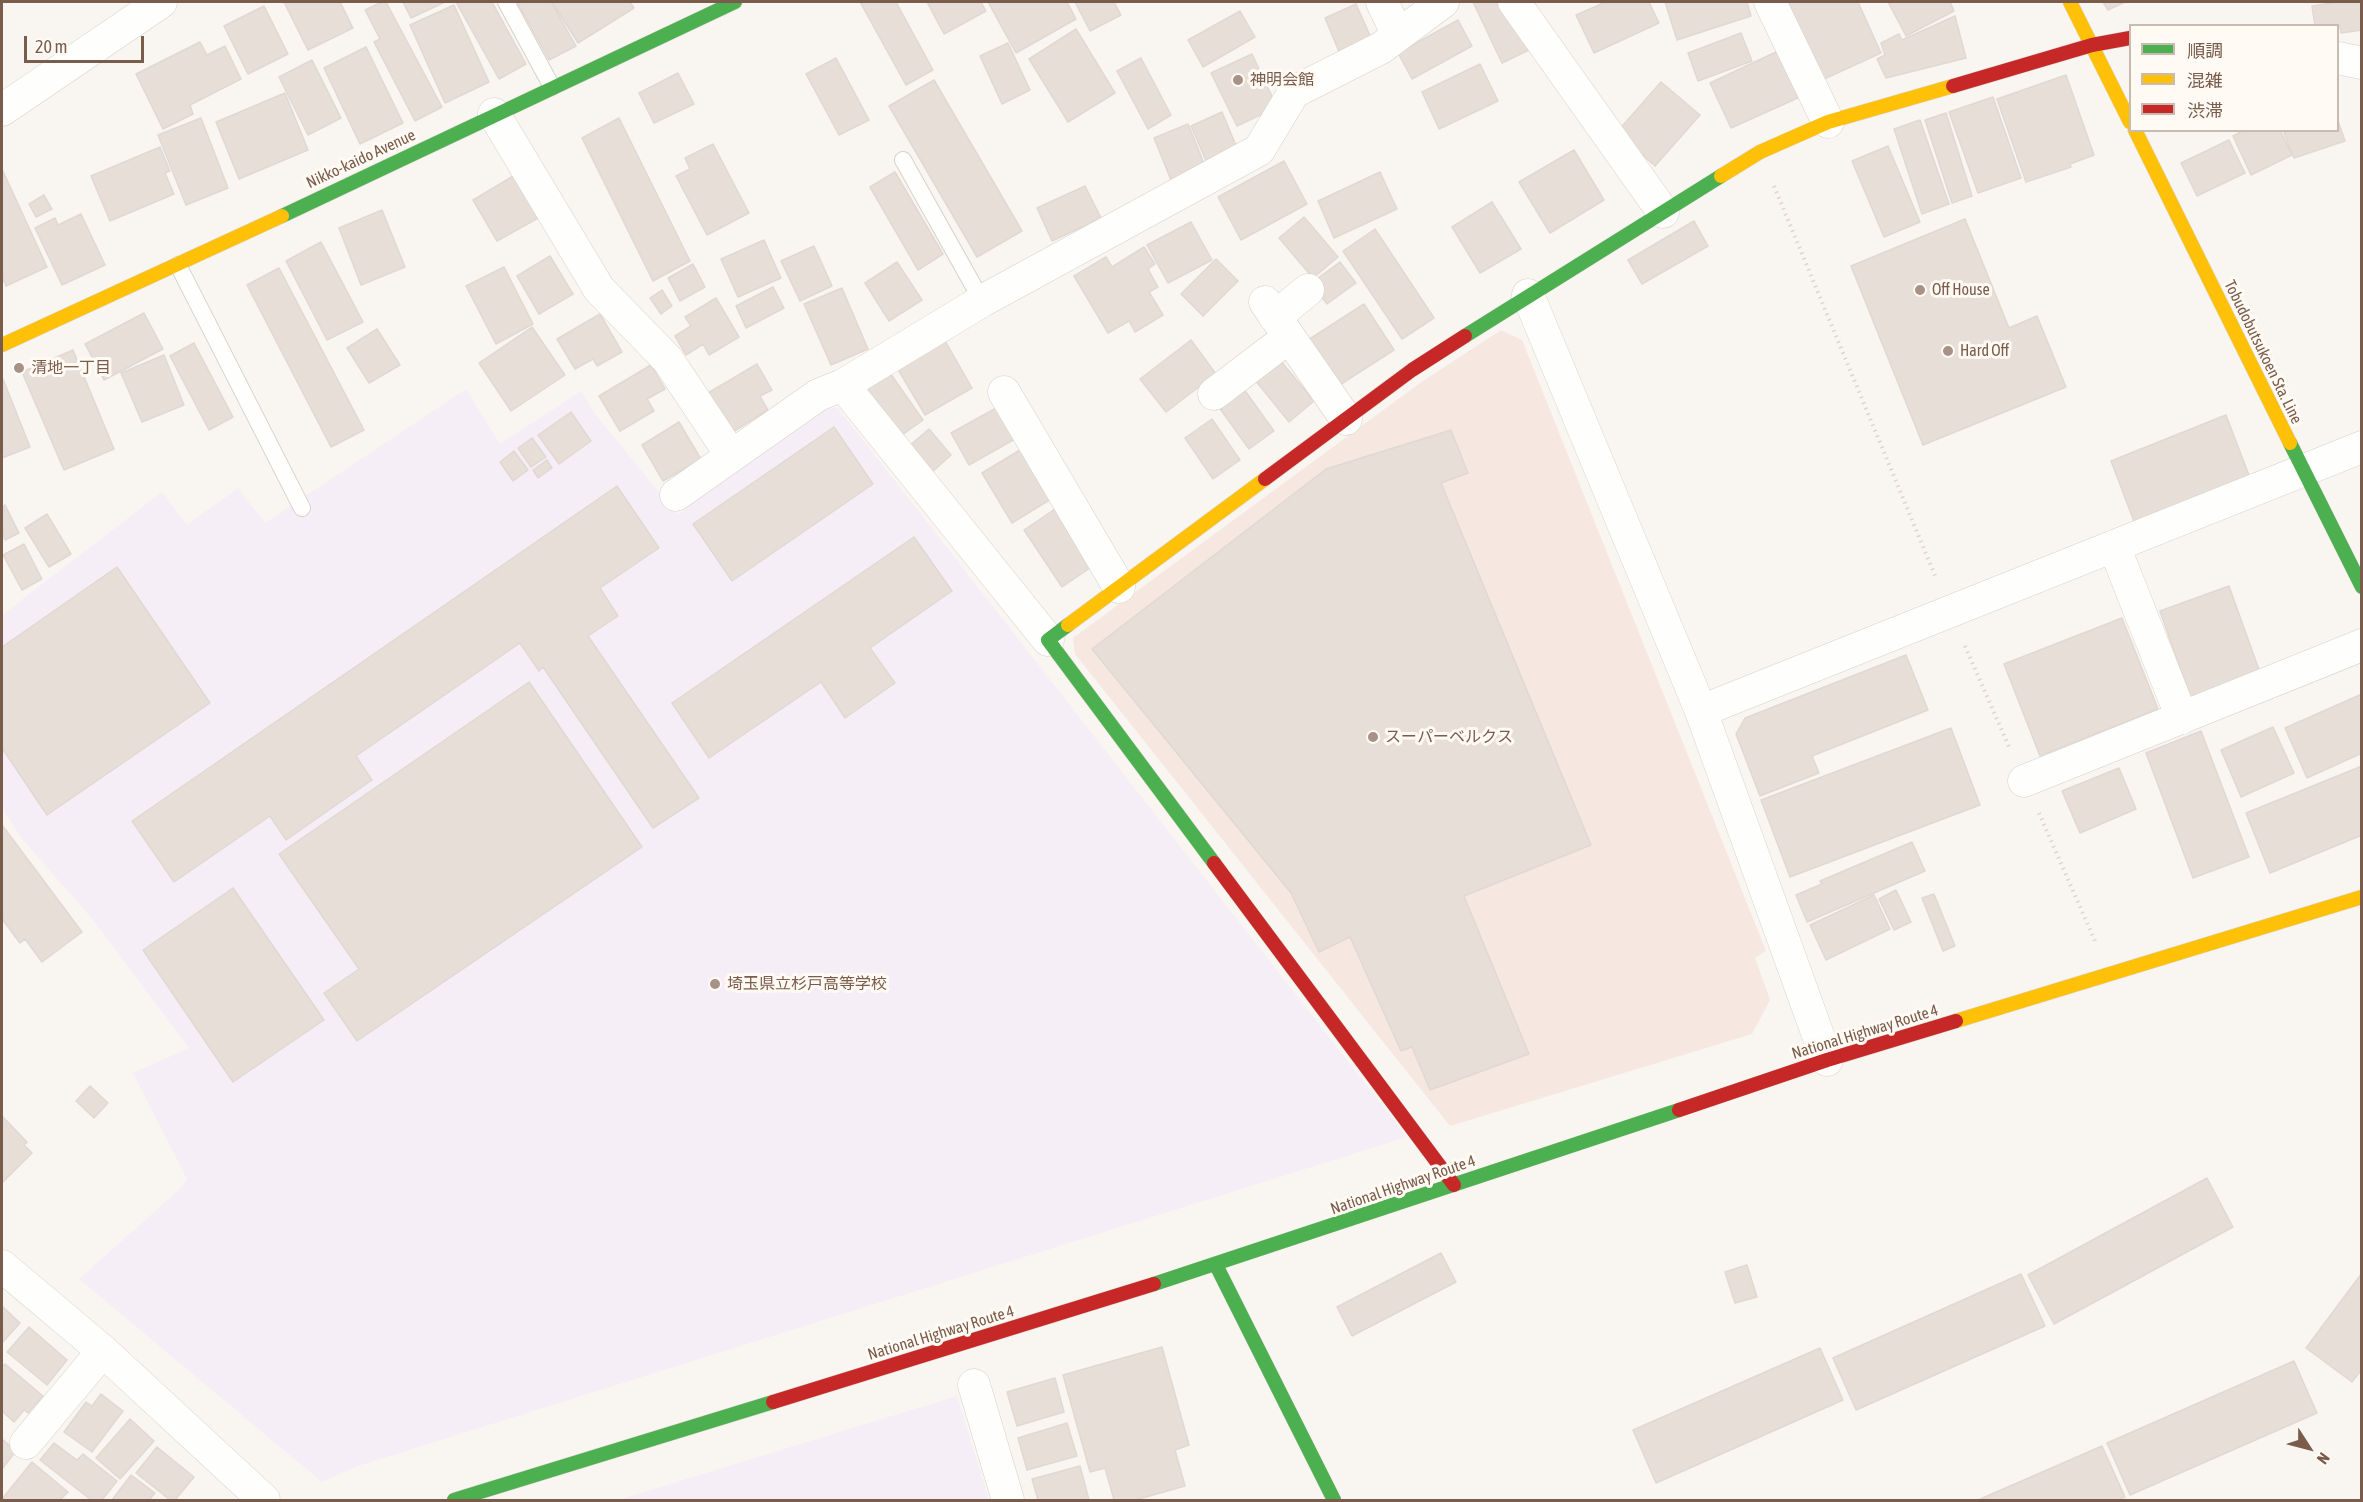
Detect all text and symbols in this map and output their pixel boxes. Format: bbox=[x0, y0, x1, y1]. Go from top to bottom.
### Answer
scale bar bbox=[27, 24, 147, 62]
legend bbox=[2129, 24, 2339, 132]
text: 20 m bbox=[35, 36, 67, 57]
text: 順調 bbox=[2187, 40, 2223, 61]
place label: 神明会館 bbox=[1250, 70, 1314, 90]
text: 混雑 bbox=[2187, 70, 2223, 91]
marker: 神明会館 bbox=[1231, 73, 1245, 87]
text: 渋滞 bbox=[2187, 100, 2223, 121]
street label: Nikko-kaido Avenue bbox=[303, 125, 419, 193]
street label: Tobudobutsukoen Sta. Line bbox=[2220, 277, 2306, 427]
place label: Off House bbox=[1932, 280, 1990, 300]
marker: Off House bbox=[1913, 283, 1927, 297]
place label: Hard Off bbox=[1960, 341, 2009, 361]
marker: Hard Off bbox=[1941, 344, 1955, 358]
place label: 清地一丁目 bbox=[31, 358, 111, 378]
marker: 清地一丁目 bbox=[12, 361, 26, 375]
place label: スーパーベルクス bbox=[1385, 727, 1513, 747]
marker: スーパーベルクス bbox=[1366, 730, 1380, 744]
place label: 埼玉県立杉戸高等学校 bbox=[727, 974, 887, 994]
marker: 埼玉県立杉戸高等学校 bbox=[708, 977, 722, 991]
street label: National Highway Route 4 bbox=[1789, 1001, 1941, 1063]
street label: National Highway Route 4 bbox=[1328, 1151, 1478, 1219]
street label: National Highway Route 4 bbox=[865, 1302, 1017, 1364]
north arrow bbox=[2279, 1418, 2339, 1478]
text: N bbox=[2314, 1449, 2334, 1468]

